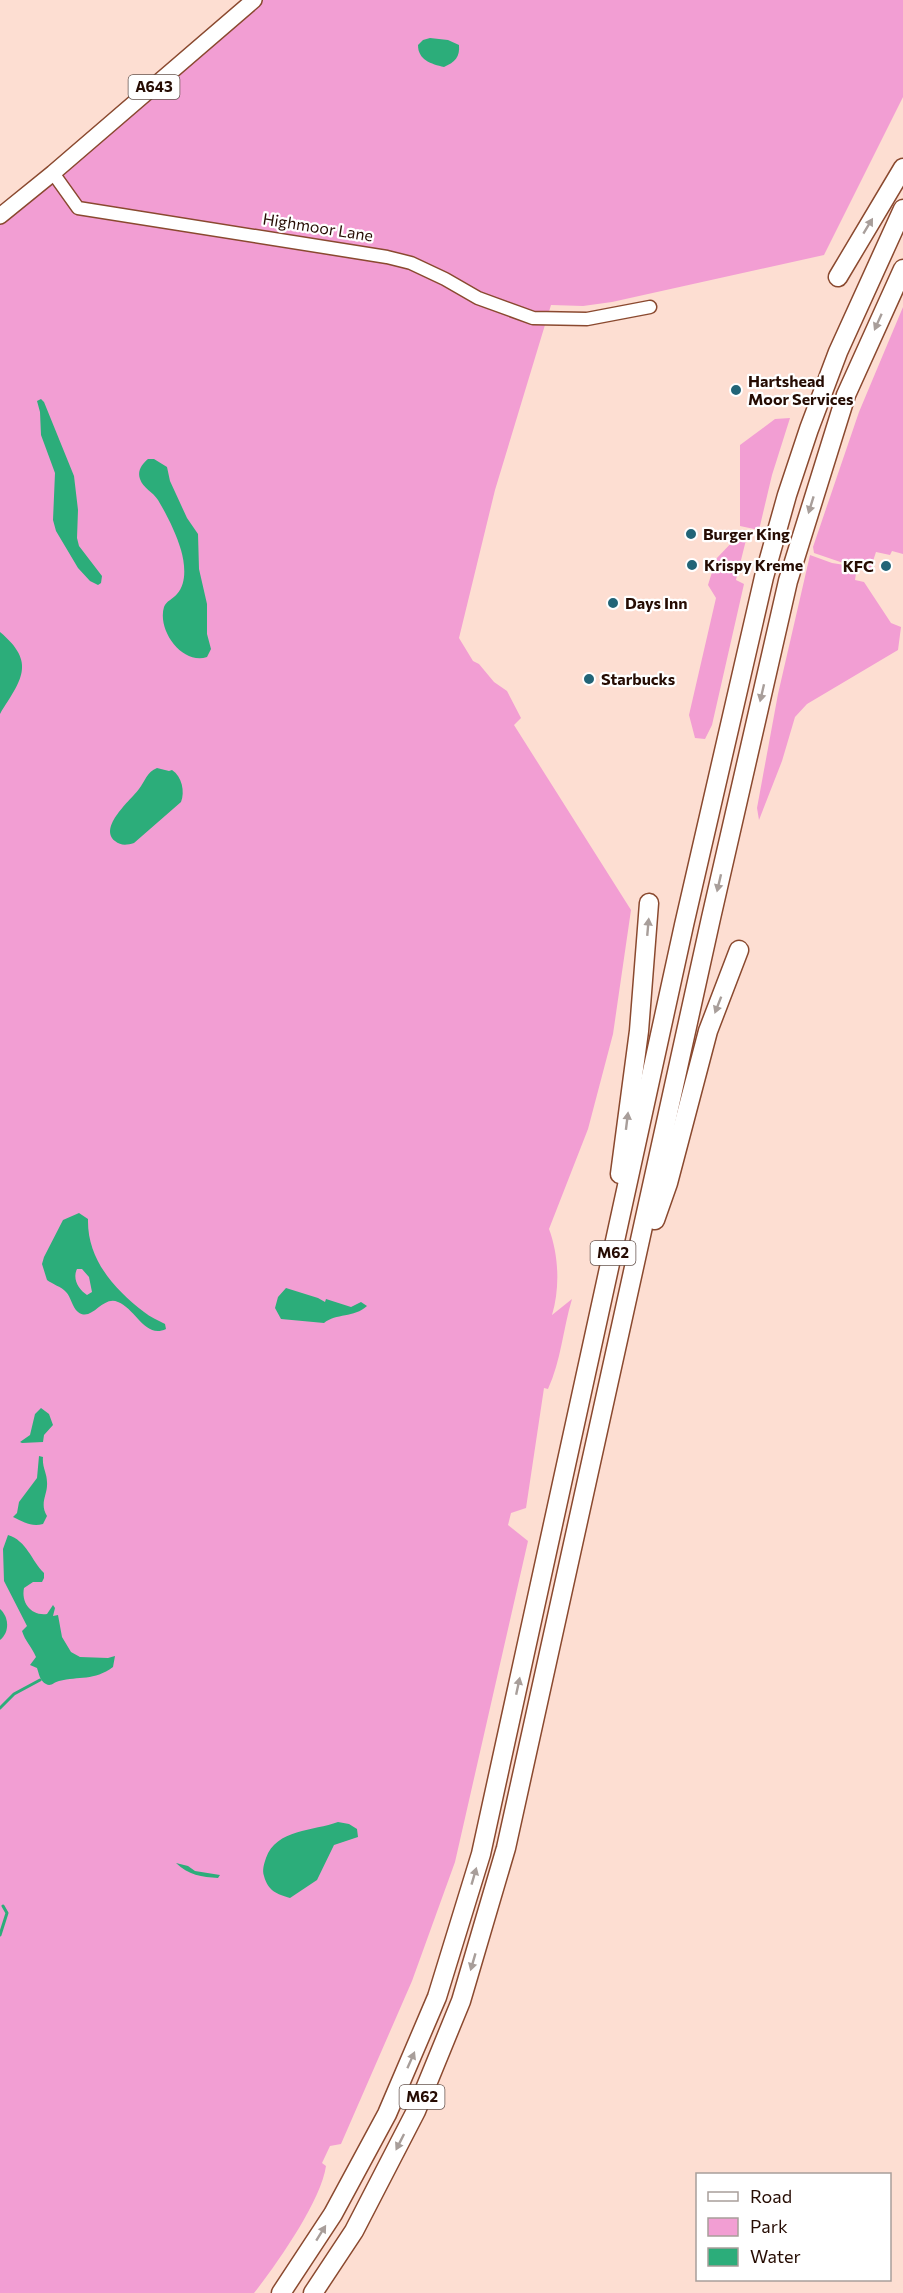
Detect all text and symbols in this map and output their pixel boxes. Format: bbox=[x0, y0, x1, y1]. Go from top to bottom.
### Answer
road number: A643 bbox=[128, 75, 180, 99]
street label: Highmoor Lane bbox=[261, 208, 375, 245]
one-way arrow bbox=[863, 218, 874, 234]
one-way arrow bbox=[873, 313, 883, 331]
place label: Hartshead Moor Services bbox=[748, 371, 854, 408]
marker: Hartshead Moor Services bbox=[729, 383, 743, 397]
one-way arrow bbox=[806, 496, 815, 514]
place label: Burger King bbox=[703, 524, 790, 543]
marker: Burger King bbox=[684, 527, 698, 541]
place label: Krispy Kreme bbox=[704, 555, 803, 574]
place label: KFC bbox=[843, 556, 874, 575]
marker: Krispy Kreme bbox=[685, 558, 699, 572]
marker: KFC bbox=[879, 559, 893, 573]
place label: Days Inn bbox=[625, 593, 688, 612]
marker: Days Inn bbox=[606, 596, 620, 610]
place label: Starbucks bbox=[601, 669, 675, 688]
marker: Starbucks bbox=[582, 672, 596, 686]
one-way arrow bbox=[757, 684, 766, 703]
one-way arrow bbox=[714, 874, 724, 893]
one-way arrow bbox=[643, 918, 653, 937]
one-way arrow bbox=[713, 996, 722, 1014]
one-way arrow bbox=[622, 1111, 632, 1130]
road number: M62 bbox=[590, 1241, 636, 1265]
one-way arrow bbox=[513, 1677, 523, 1695]
one-way arrow bbox=[470, 1867, 480, 1885]
one-way arrow bbox=[468, 1953, 477, 1971]
one-way arrow bbox=[407, 2052, 416, 2069]
road number: M62 bbox=[400, 2085, 444, 2109]
one-way arrow bbox=[395, 2134, 404, 2151]
legend bbox=[696, 2173, 891, 2281]
text: Road bbox=[750, 2185, 792, 2207]
text: Park bbox=[750, 2215, 788, 2237]
one-way arrow bbox=[315, 2225, 326, 2241]
text: Water bbox=[750, 2245, 801, 2267]

